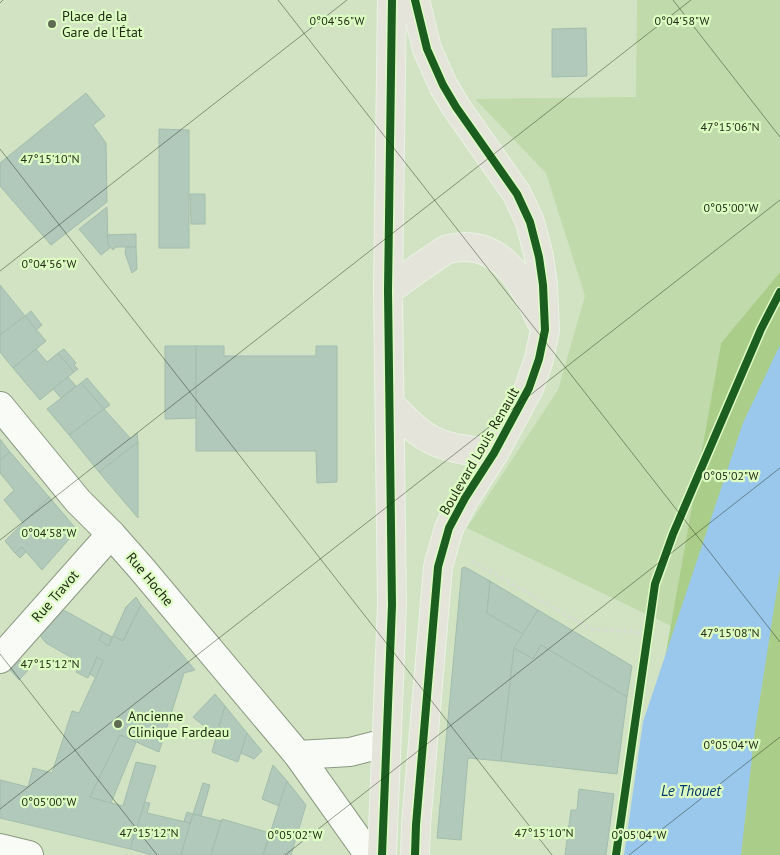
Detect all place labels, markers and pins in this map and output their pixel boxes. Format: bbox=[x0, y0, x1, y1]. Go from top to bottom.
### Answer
place label: Place de la Gare de l'État bbox=[62, 7, 143, 41]
marker: Place de la Gare de l'État bbox=[46, 18, 58, 30]
place label: Ancienne Clinique Fardeau bbox=[128, 707, 229, 741]
marker: Ancienne Clinique Fardeau bbox=[112, 718, 124, 730]

